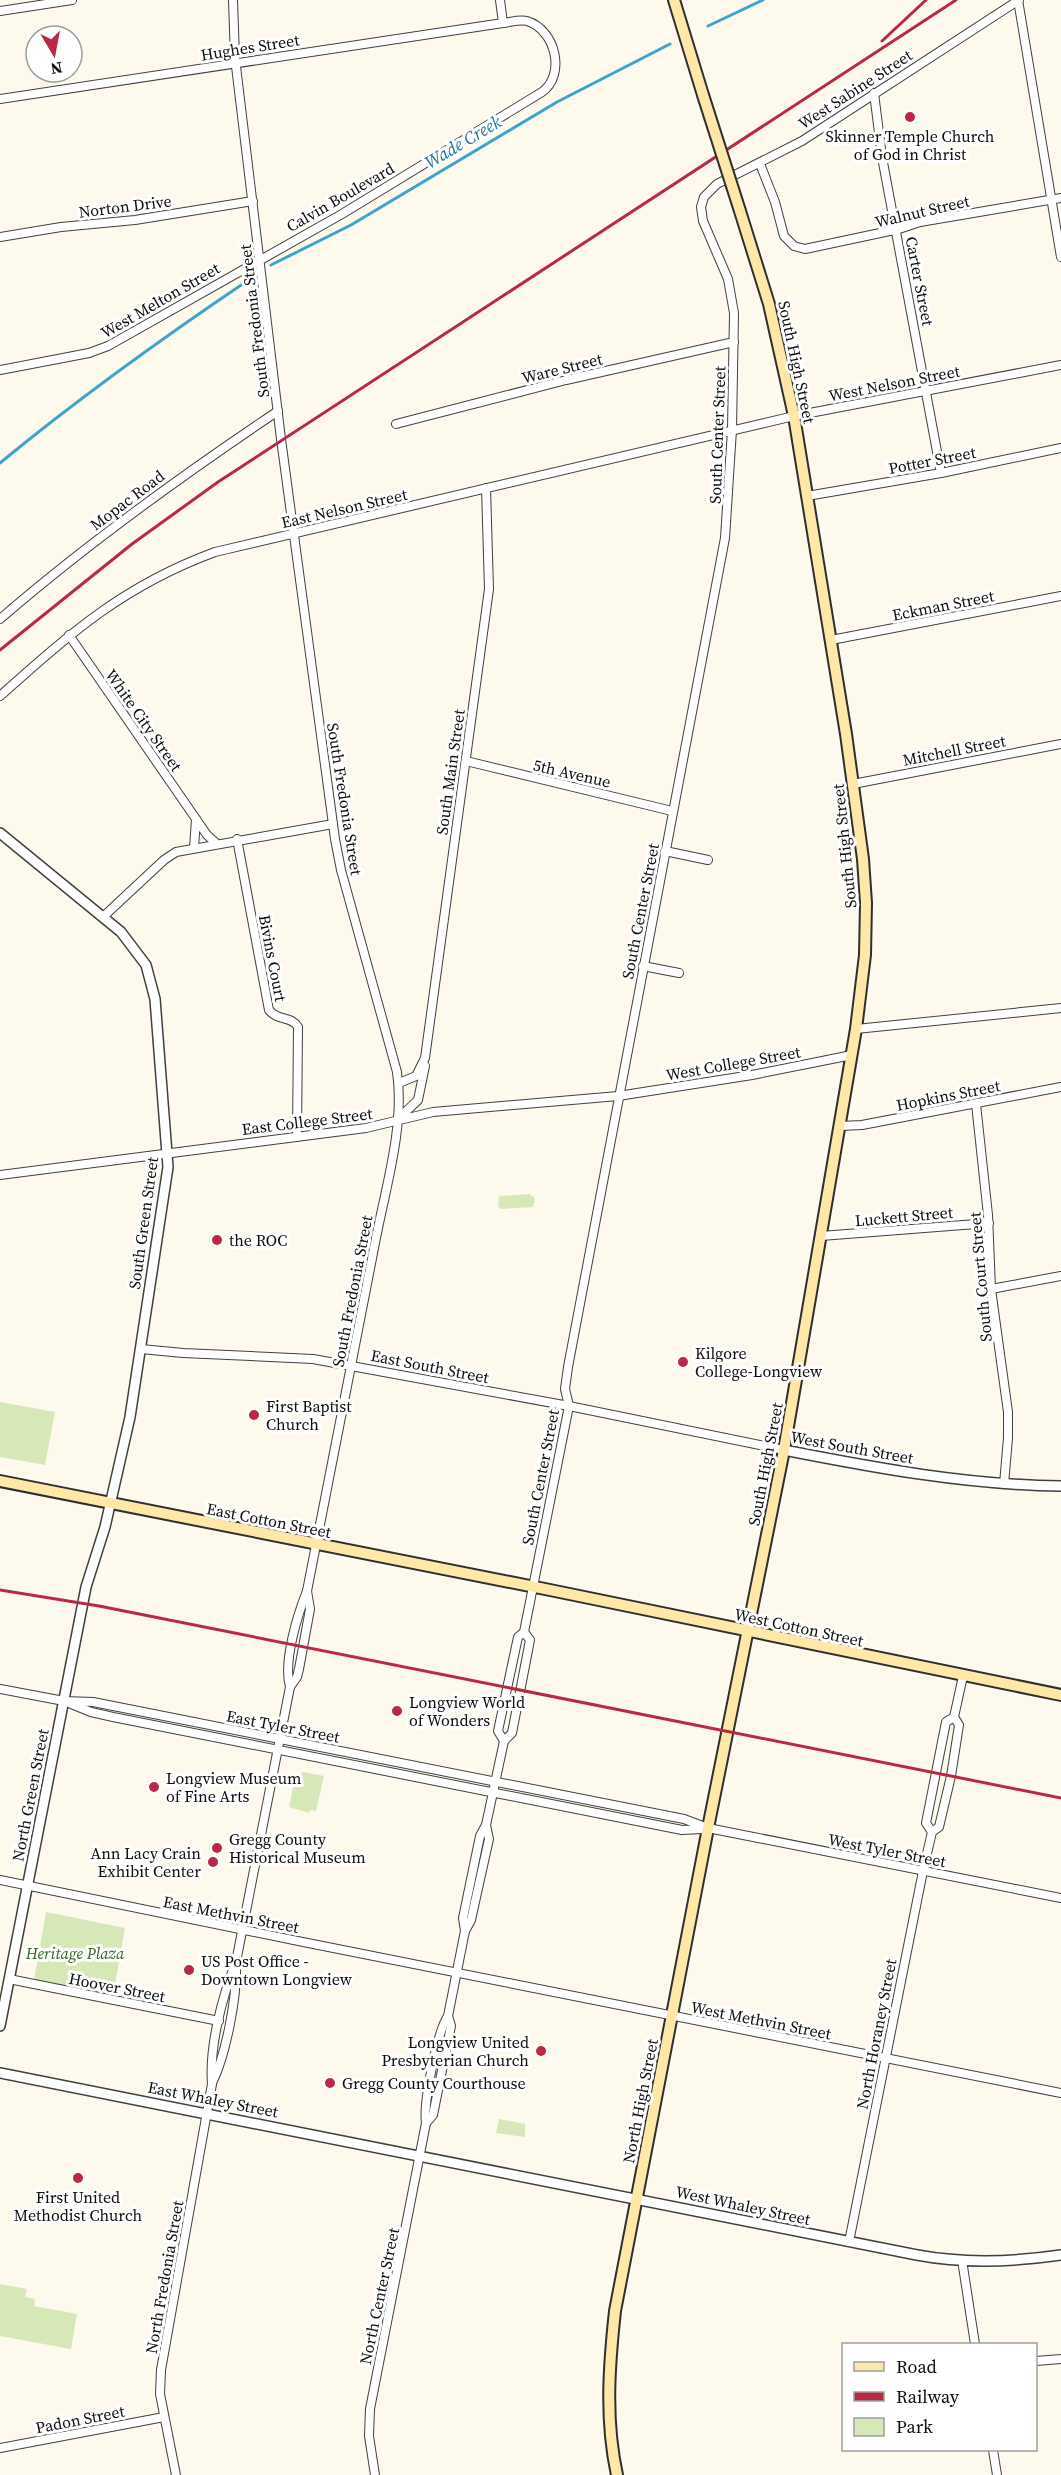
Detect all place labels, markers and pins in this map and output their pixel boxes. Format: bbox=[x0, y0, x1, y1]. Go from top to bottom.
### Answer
marker: Skinner Temple Church of God in Christ bbox=[903, 110, 917, 124]
place label: Skinner Temple Church of God in Christ bbox=[826, 125, 995, 165]
place label: the ROC bbox=[229, 1229, 287, 1251]
marker: the ROC bbox=[210, 1233, 224, 1247]
place label: Kilgore College-Longview bbox=[695, 1342, 823, 1382]
marker: Kilgore College-Longview bbox=[676, 1355, 690, 1369]
place label: First Baptist Church bbox=[266, 1395, 352, 1435]
marker: First Baptist Church bbox=[247, 1408, 261, 1422]
place label: Longview World of Wonders bbox=[409, 1691, 525, 1731]
marker: Longview World of Wonders bbox=[390, 1704, 404, 1718]
place label: Longview Museum of Fine Arts bbox=[166, 1767, 301, 1807]
marker: Longview Museum of Fine Arts bbox=[147, 1780, 161, 1794]
place label: Gregg County Historical Museum bbox=[229, 1828, 366, 1868]
marker: Gregg County Historical Museum bbox=[210, 1841, 224, 1855]
place label: Ann Lacy Crain Exhibit Center bbox=[91, 1842, 201, 1882]
marker: Ann Lacy Crain Exhibit Center bbox=[206, 1855, 220, 1869]
place label: US Post Office - Downtown Longview bbox=[201, 1950, 353, 1990]
marker: US Post Office - Downtown Longview bbox=[182, 1963, 196, 1977]
place label: Longview United Presbyterian Church bbox=[382, 2031, 529, 2071]
marker: Longview United Presbyterian Church bbox=[534, 2044, 548, 2058]
place label: Gregg County Courthouse bbox=[342, 2072, 526, 2094]
marker: Gregg County Courthouse bbox=[323, 2076, 337, 2090]
marker: First United Methodist Church bbox=[71, 2171, 85, 2185]
place label: First United Methodist Church bbox=[14, 2186, 143, 2226]

